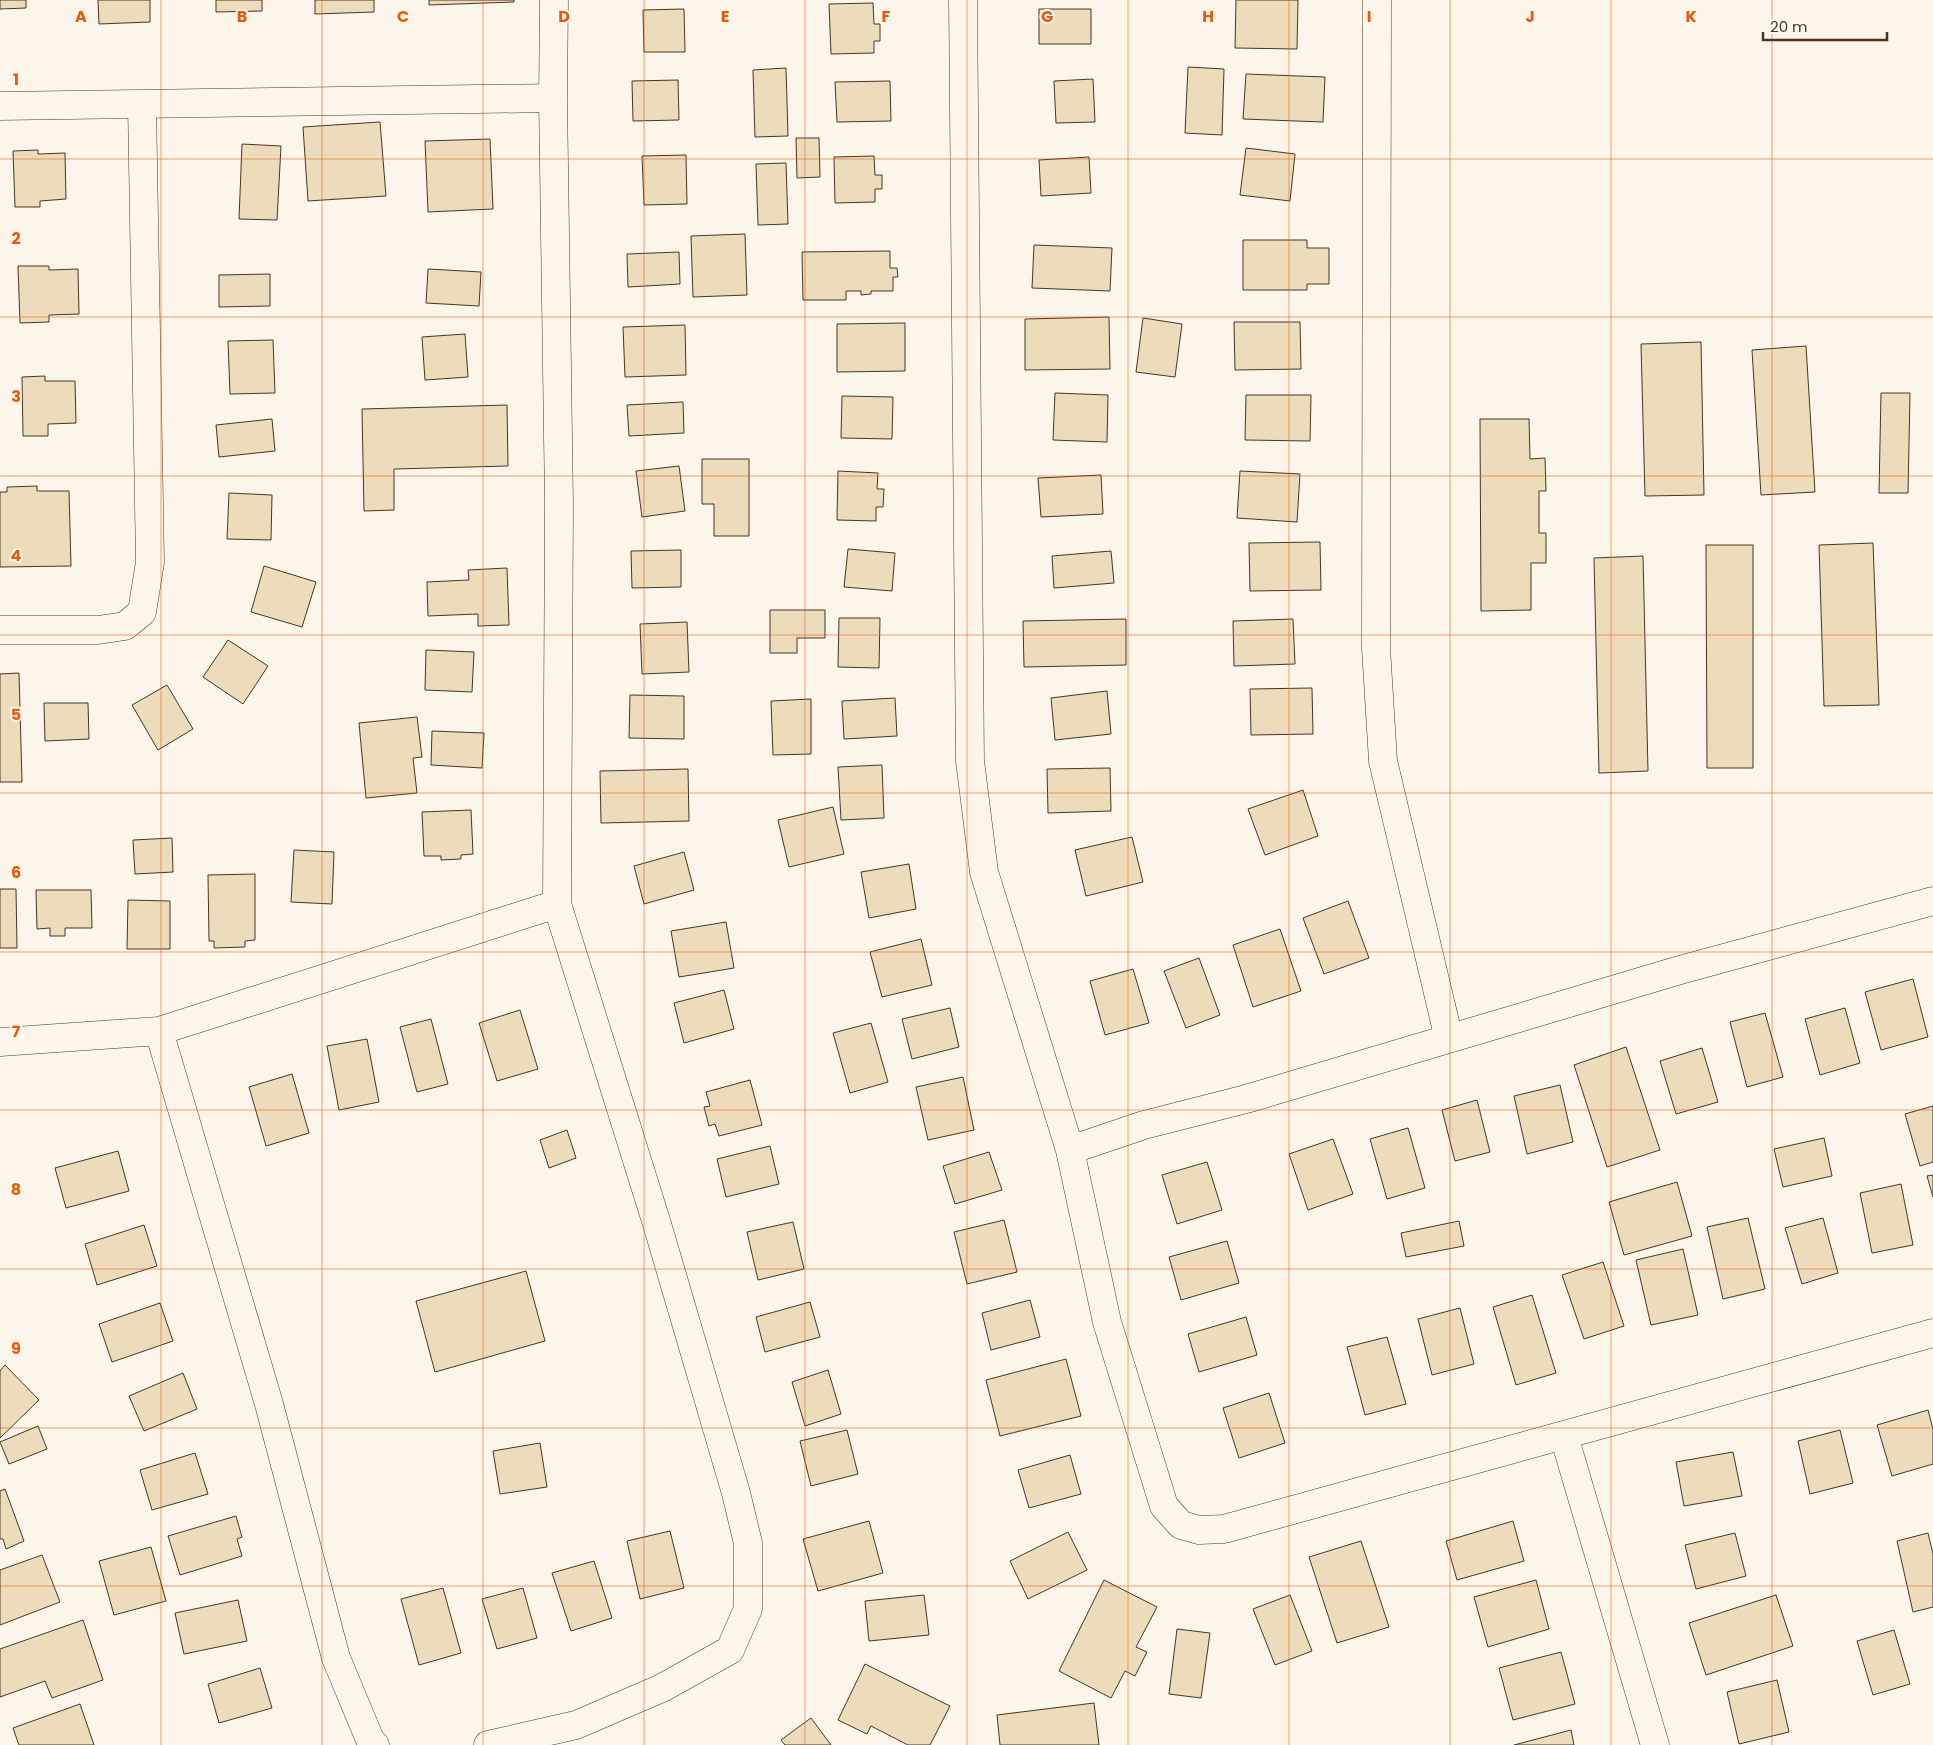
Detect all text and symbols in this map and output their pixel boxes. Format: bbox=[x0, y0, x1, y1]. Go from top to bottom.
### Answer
text: A bbox=[75, 5, 87, 28]
text: B bbox=[237, 5, 247, 28]
text: C bbox=[397, 5, 409, 28]
text: D bbox=[558, 5, 570, 28]
text: E bbox=[721, 5, 729, 28]
text: F bbox=[882, 5, 891, 28]
text: G bbox=[1041, 5, 1053, 28]
text: H bbox=[1202, 5, 1214, 28]
text: I bbox=[1367, 5, 1371, 28]
text: J bbox=[1525, 5, 1535, 28]
text: K bbox=[1685, 5, 1697, 28]
scale bar bbox=[1763, 10, 1887, 42]
text: 20 m bbox=[1770, 16, 1808, 37]
text: 1 bbox=[13, 68, 19, 91]
text: 2 bbox=[11, 227, 21, 250]
text: 3 bbox=[11, 385, 21, 408]
text: 4 bbox=[11, 544, 22, 567]
text: 5 bbox=[11, 703, 21, 726]
text: 6 bbox=[11, 861, 21, 884]
text: 7 bbox=[12, 1020, 21, 1043]
text: 8 bbox=[11, 1178, 21, 1201]
text: 9 bbox=[11, 1337, 21, 1360]

